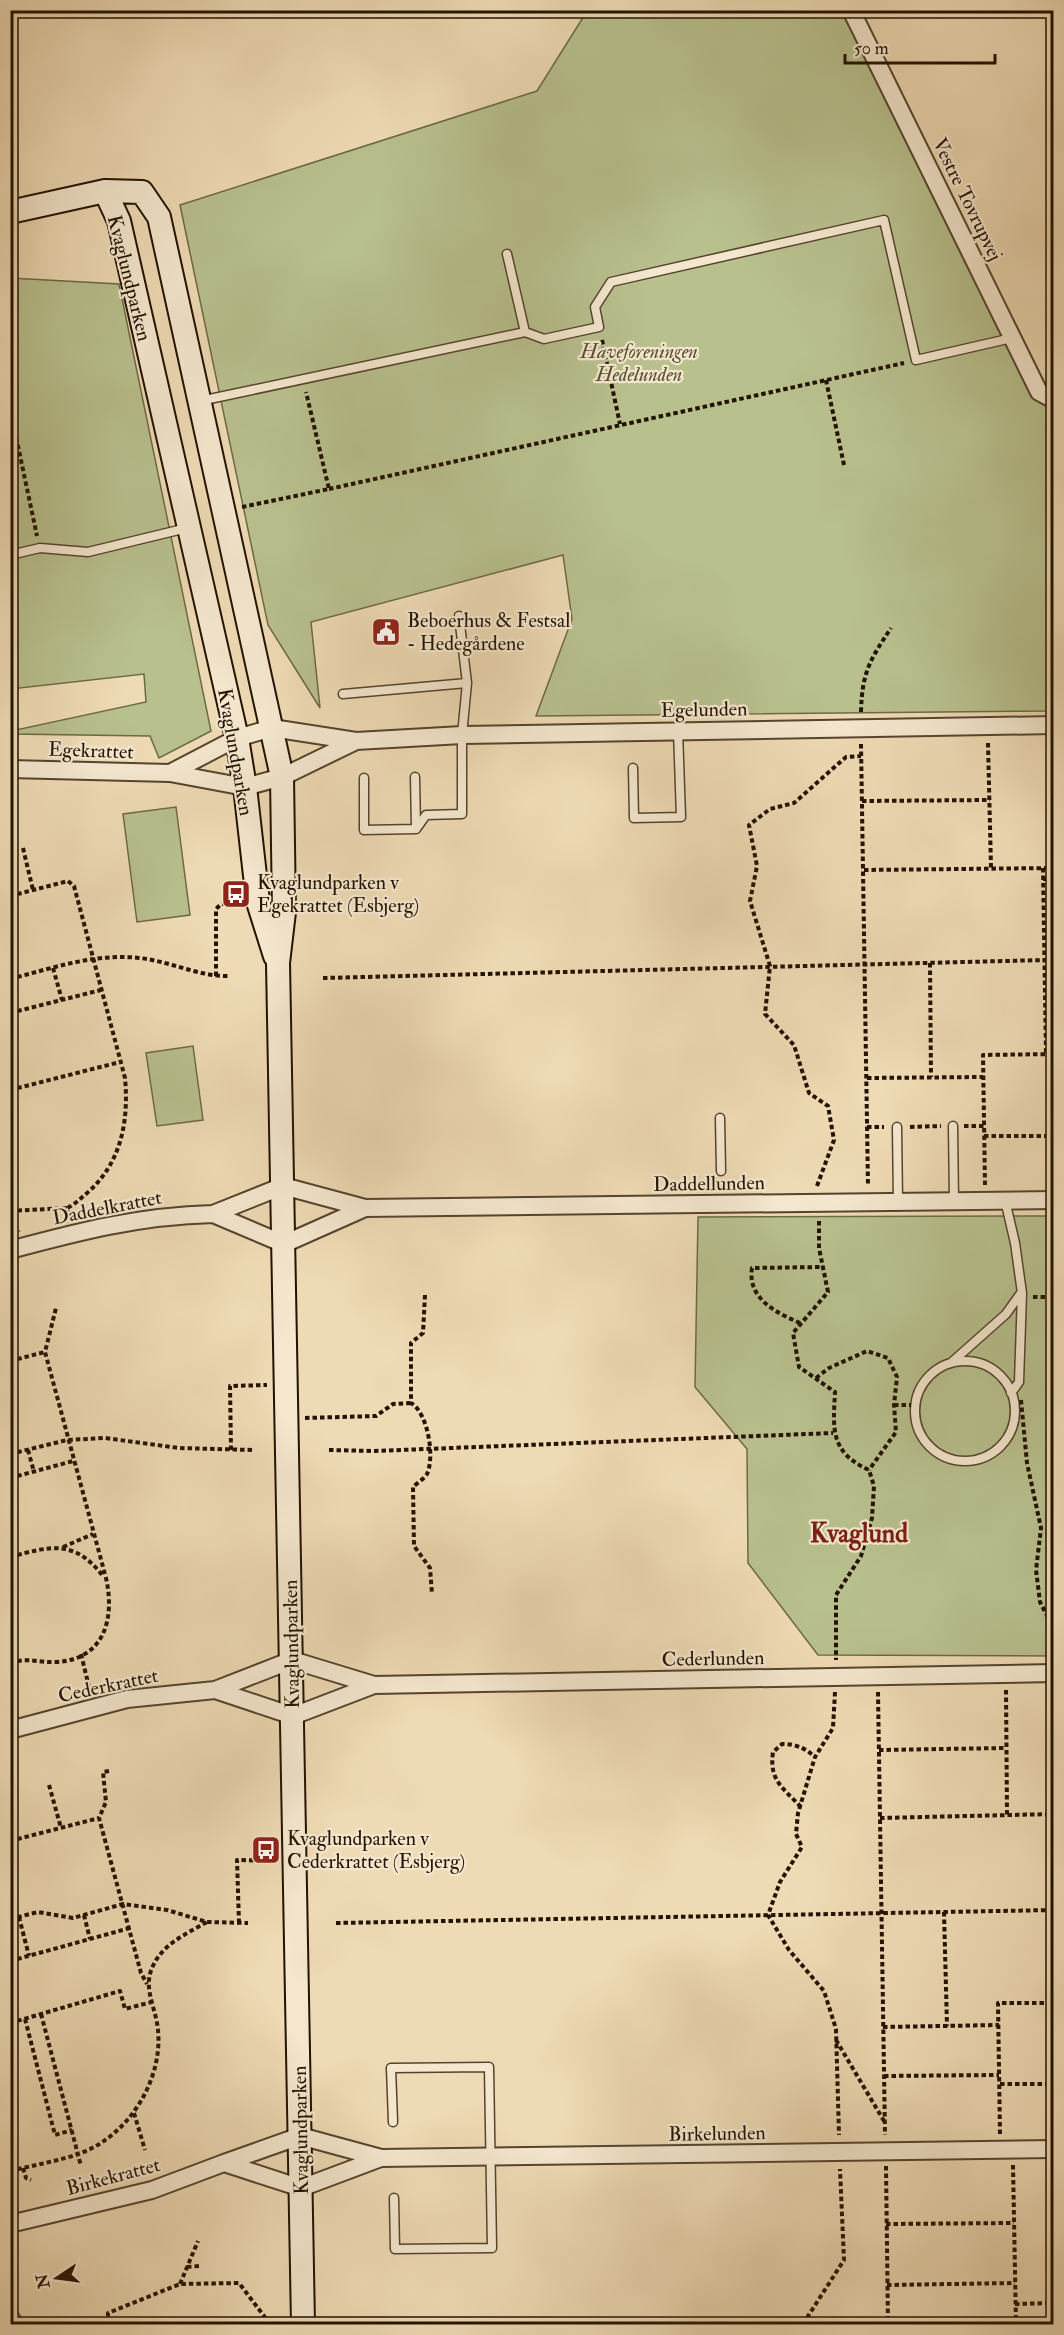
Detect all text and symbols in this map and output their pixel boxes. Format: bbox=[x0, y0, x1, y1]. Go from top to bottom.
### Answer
scale bar bbox=[845, 27, 995, 65]
text: 50 m bbox=[854, 37, 889, 60]
street label: Vestre Tovrupvej bbox=[926, 134, 1008, 265]
street label: Kvaglundparken bbox=[101, 212, 157, 344]
park label: Haveforeningen Hedelunden bbox=[579, 339, 698, 387]
place label: Beboerhus & Festsal - Hedegårdene bbox=[407, 608, 570, 656]
public building icon: Beboerhus & Festsal - Hedegårdene bbox=[370, 616, 402, 648]
street label: Kvaglundparken bbox=[211, 686, 259, 818]
street label: Egelunden bbox=[660, 696, 748, 723]
street label: Egekrattet bbox=[48, 737, 135, 765]
place label: Kvaglundparken v Egekrattet (Esbjerg) bbox=[257, 870, 419, 918]
bus stop icon: Kvaglundparken v Egekrattet (Esbjerg) bbox=[220, 878, 252, 910]
street label: Daddellunden bbox=[653, 1170, 765, 1197]
street label: Daddelkrattet bbox=[50, 1185, 164, 1230]
district label: Kvaglund bbox=[810, 1518, 908, 1551]
street label: Kvaglundparken bbox=[278, 1579, 306, 1709]
street label: Cederlunden bbox=[661, 1645, 765, 1672]
street label: Cederkrattet bbox=[56, 1663, 161, 1708]
place label: Kvaglundparken v Cederkrattet (Esbjerg) bbox=[287, 1826, 465, 1874]
bus stop icon: Kvaglundparken v Cederkrattet (Esbjerg) bbox=[250, 1834, 282, 1866]
street label: Kvaglundparken bbox=[287, 2065, 315, 2195]
street label: Birkelunden bbox=[668, 2120, 766, 2147]
street label: Birkekrattet bbox=[63, 2152, 163, 2201]
north arrow bbox=[27, 2248, 87, 2308]
text: N bbox=[32, 2271, 55, 2291]

